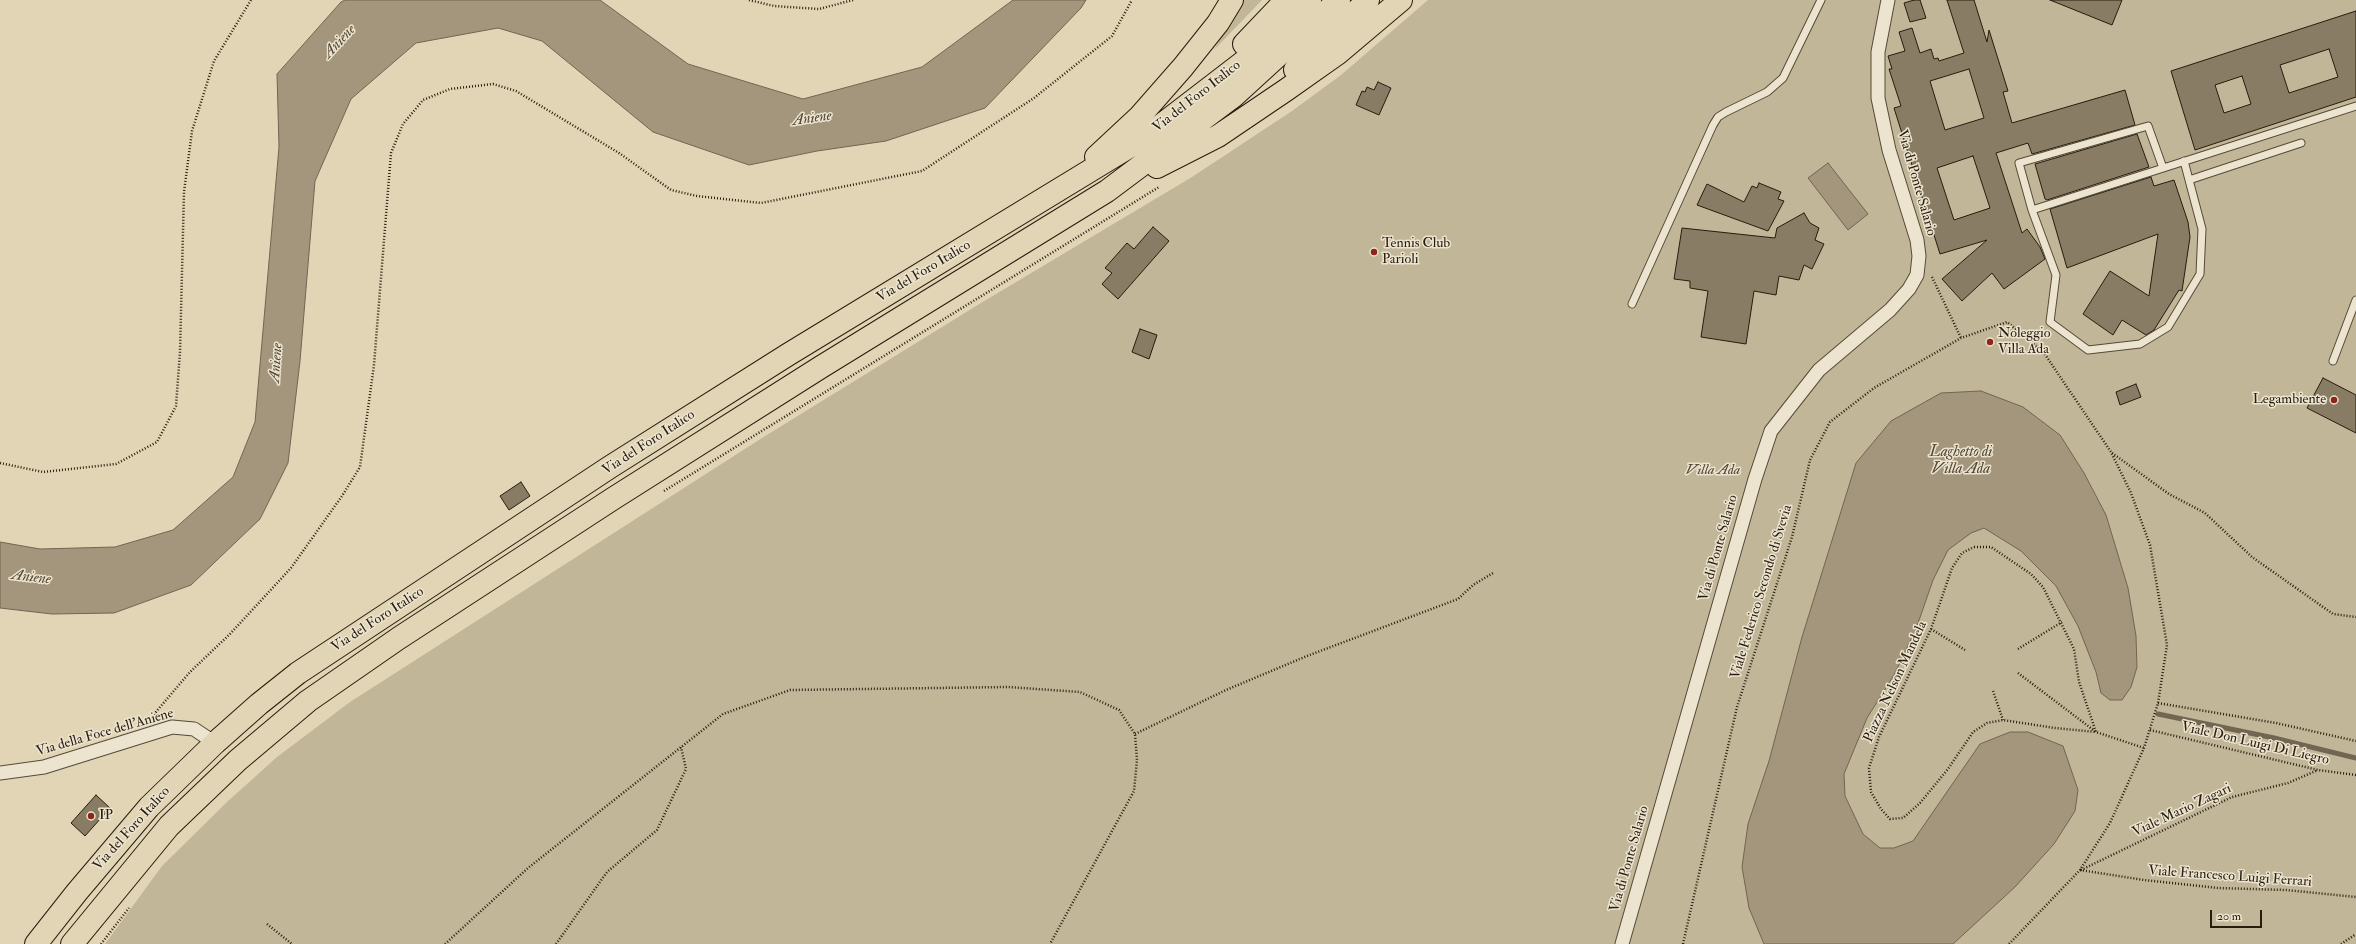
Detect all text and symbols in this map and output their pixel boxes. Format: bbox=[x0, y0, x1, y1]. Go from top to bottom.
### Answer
water label: Aniene bbox=[320, 21, 360, 63]
street label: Via del Foro Italico bbox=[1150, 57, 1244, 137]
water label: Aniene bbox=[791, 107, 833, 131]
street label: Via di Ponte Salario bbox=[1893, 128, 1939, 238]
place label: Tennis Club Parioli bbox=[1382, 236, 1450, 268]
street label: Via del Foro Italico bbox=[874, 237, 974, 307]
marker: Tennis Club Parioli bbox=[1369, 247, 1379, 257]
place label: Noleggio Villa Ada bbox=[1998, 326, 2050, 358]
marker: Noleggio Villa Ada bbox=[1985, 337, 1995, 347]
water label: Aniene bbox=[267, 343, 287, 383]
place label: Legambiente bbox=[2253, 392, 2326, 408]
marker: Legambiente bbox=[2329, 395, 2339, 405]
street label: Via del Foro Italico bbox=[600, 407, 698, 479]
water label: Laghetto di Villa Ada bbox=[1930, 444, 1992, 479]
park label: Villa Ada bbox=[1686, 463, 1740, 479]
street label: Via di Ponte Salario bbox=[1696, 493, 1742, 603]
street label: Viale Federico Secondo di Svevia bbox=[1728, 503, 1796, 681]
water label: Aniene bbox=[10, 567, 52, 589]
street label: Via del Foro Italico bbox=[329, 584, 427, 656]
street label: Piazza Nelson Mandela bbox=[1861, 619, 1931, 745]
street label: Via della Foce dell'Aniene bbox=[34, 705, 176, 761]
street label: Viale Don Luigi Di Liegro bbox=[2179, 719, 2331, 769]
street label: Viale Mario Zagari bbox=[2130, 781, 2234, 841]
street label: Via del Foro Italico bbox=[90, 784, 174, 874]
street label: Via di Ponte Salario bbox=[1607, 804, 1653, 914]
place label: IP bbox=[99, 808, 113, 824]
marker: IP bbox=[86, 811, 96, 821]
street label: Viale Francesco Luigi Ferrari bbox=[2148, 863, 2312, 891]
scale bar bbox=[2212, 902, 2264, 928]
text: 20 m bbox=[2217, 909, 2241, 924]

